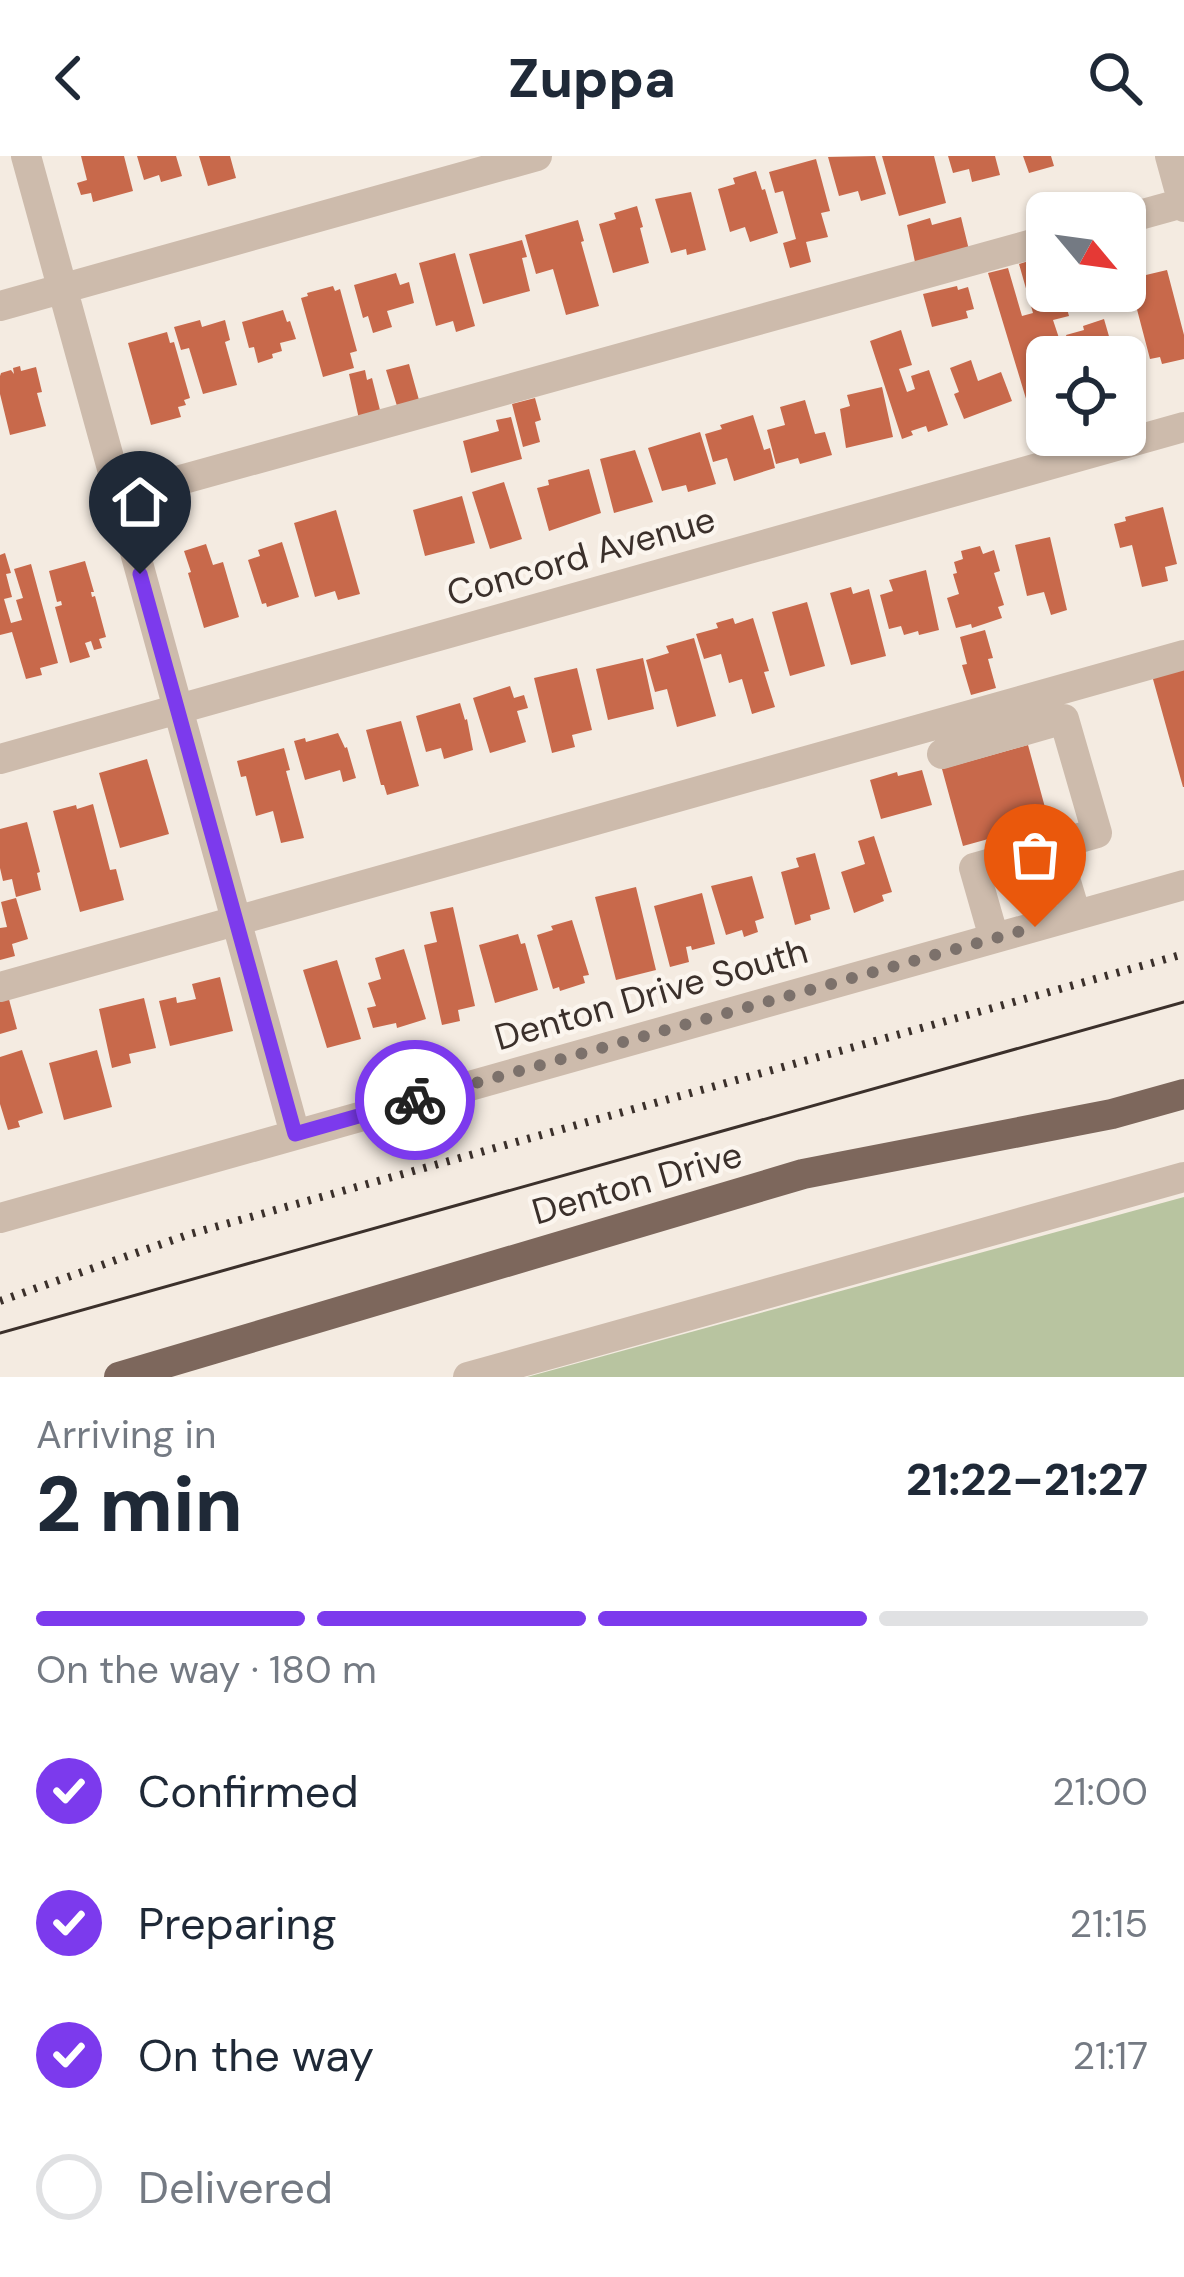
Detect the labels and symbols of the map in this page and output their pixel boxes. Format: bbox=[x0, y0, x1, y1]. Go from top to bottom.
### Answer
north arrow bbox=[1026, 192, 1146, 312]
pin bbox=[89, 451, 191, 574]
street label: Concord Avenue bbox=[441, 495, 721, 617]
pin bbox=[984, 804, 1086, 927]
street label: Denton Drive South bbox=[489, 927, 813, 1061]
courier bbox=[355, 1040, 475, 1160]
street label: Denton Drive bbox=[527, 1131, 747, 1235]

